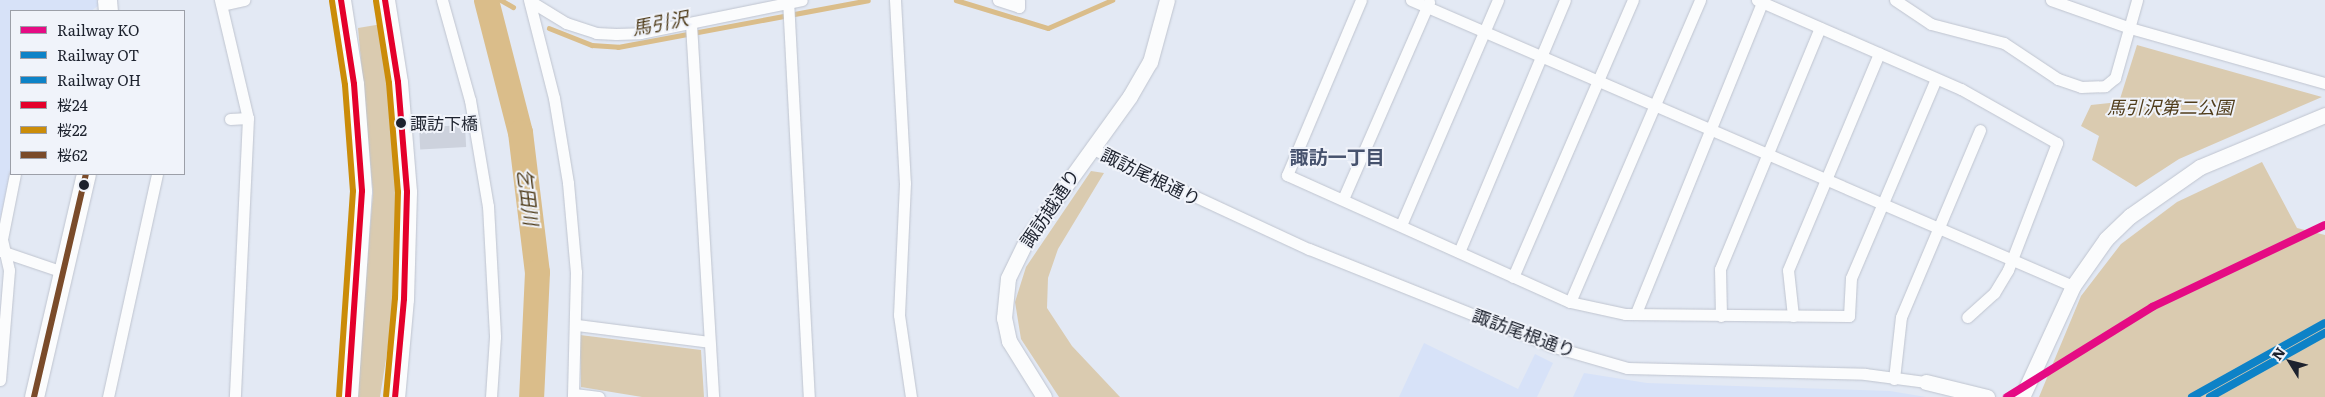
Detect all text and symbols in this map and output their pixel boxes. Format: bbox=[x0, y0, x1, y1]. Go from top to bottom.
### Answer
water label: 馬引沢 bbox=[630, 6, 690, 40]
legend bbox=[10, 10, 185, 175]
text: Railway KO bbox=[57, 18, 139, 41]
text: Railway OT bbox=[57, 43, 139, 66]
text: Railway OH bbox=[57, 68, 141, 91]
text: 桜24 bbox=[57, 93, 88, 116]
park label: 馬引沢第二公園 bbox=[2107, 96, 2233, 118]
place label: 諏訪下橋 bbox=[410, 113, 478, 133]
text: 桜22 bbox=[57, 118, 87, 141]
marker: 諏訪下橋 bbox=[396, 118, 406, 128]
text: 桜62 bbox=[57, 143, 88, 166]
street label: 諏訪尾根通り bbox=[1098, 144, 1204, 210]
district label: 諏訪一丁目 bbox=[1290, 146, 1384, 168]
street label: 諏訪越通り bbox=[1016, 165, 1084, 251]
water label: 乞田川 bbox=[513, 167, 543, 227]
unlabelled marker bbox=[79, 180, 89, 190]
street label: 諏訪尾根通り bbox=[1470, 304, 1578, 362]
north arrow bbox=[2265, 337, 2315, 387]
text: N bbox=[2266, 343, 2289, 364]

